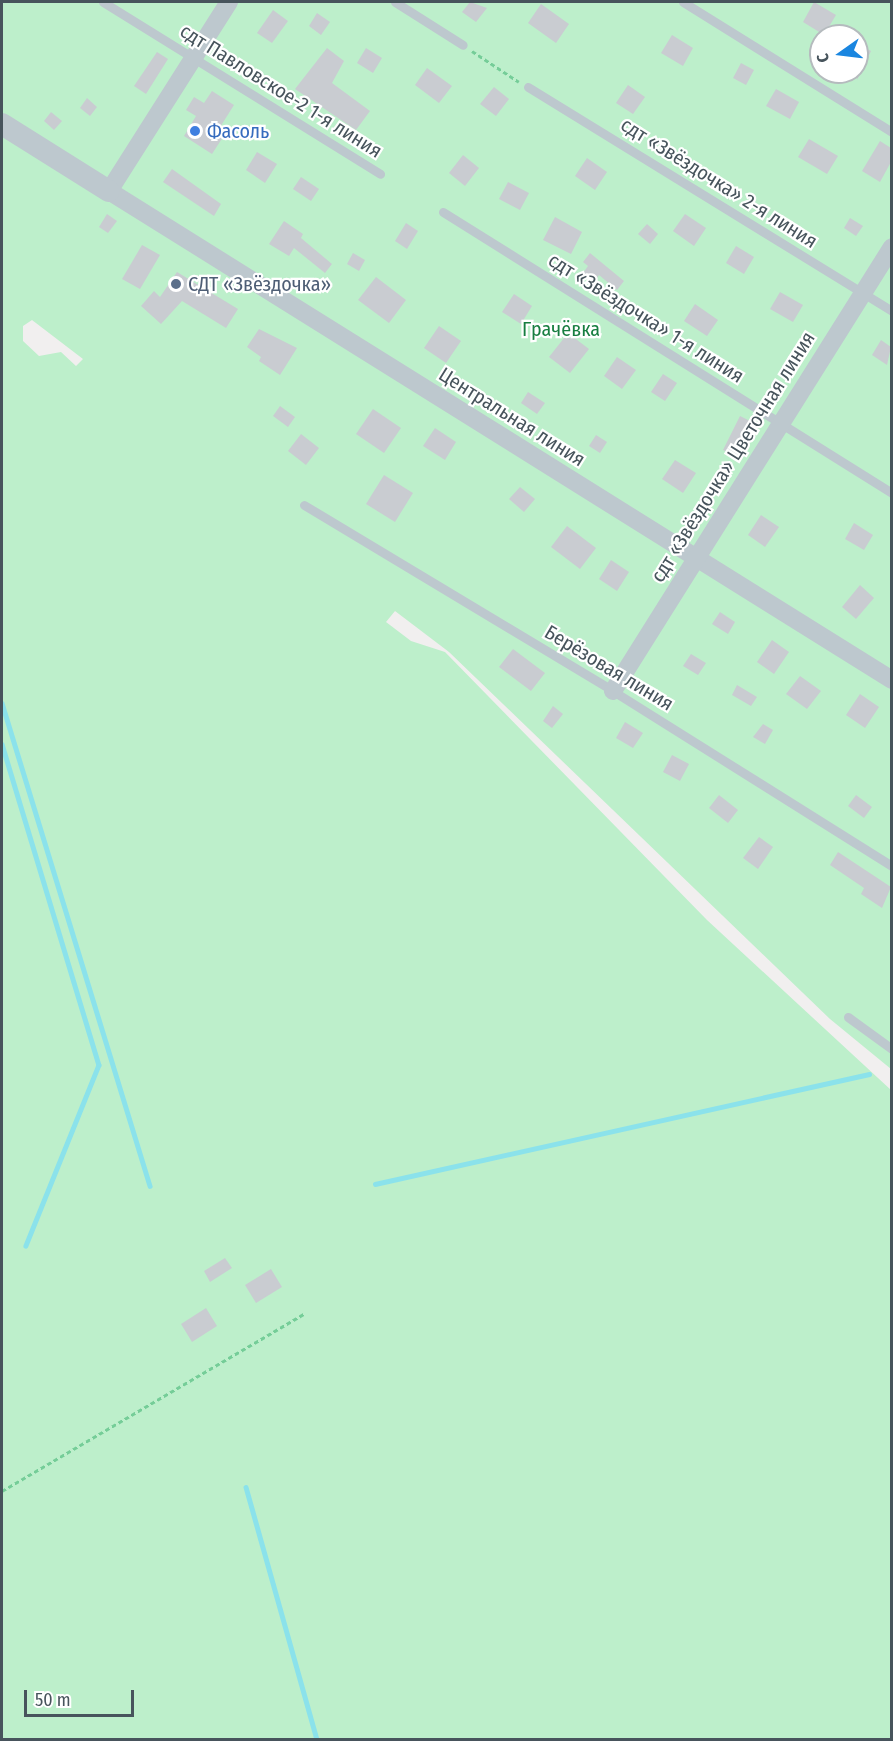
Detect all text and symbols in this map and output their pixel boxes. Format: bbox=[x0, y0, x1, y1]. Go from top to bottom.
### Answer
street label: сдт Павловское-2 1-я линия bbox=[176, 19, 386, 163]
north arrow bbox=[809, 24, 869, 84]
text: С bbox=[813, 52, 833, 64]
street label: сдт «Звёздочка» 2-я линия bbox=[616, 113, 822, 253]
place label: Фасоль bbox=[207, 119, 269, 143]
marker: Фасоль bbox=[188, 124, 202, 138]
street label: сдт «Звёздочка» 1-я линия bbox=[544, 248, 748, 388]
place label: СДТ «Звёздочка» bbox=[188, 272, 331, 296]
marker: СДТ «Звёздочка» bbox=[169, 277, 183, 291]
park label: Грачёвка bbox=[522, 317, 600, 341]
street label: сдт «Звёздочка» Цветочная линия bbox=[646, 327, 820, 587]
street label: Центральная линия bbox=[434, 362, 590, 472]
street label: Берёзовая линия bbox=[540, 620, 678, 716]
scale bar bbox=[27, 1678, 136, 1716]
text: 50 m bbox=[35, 1689, 71, 1711]

